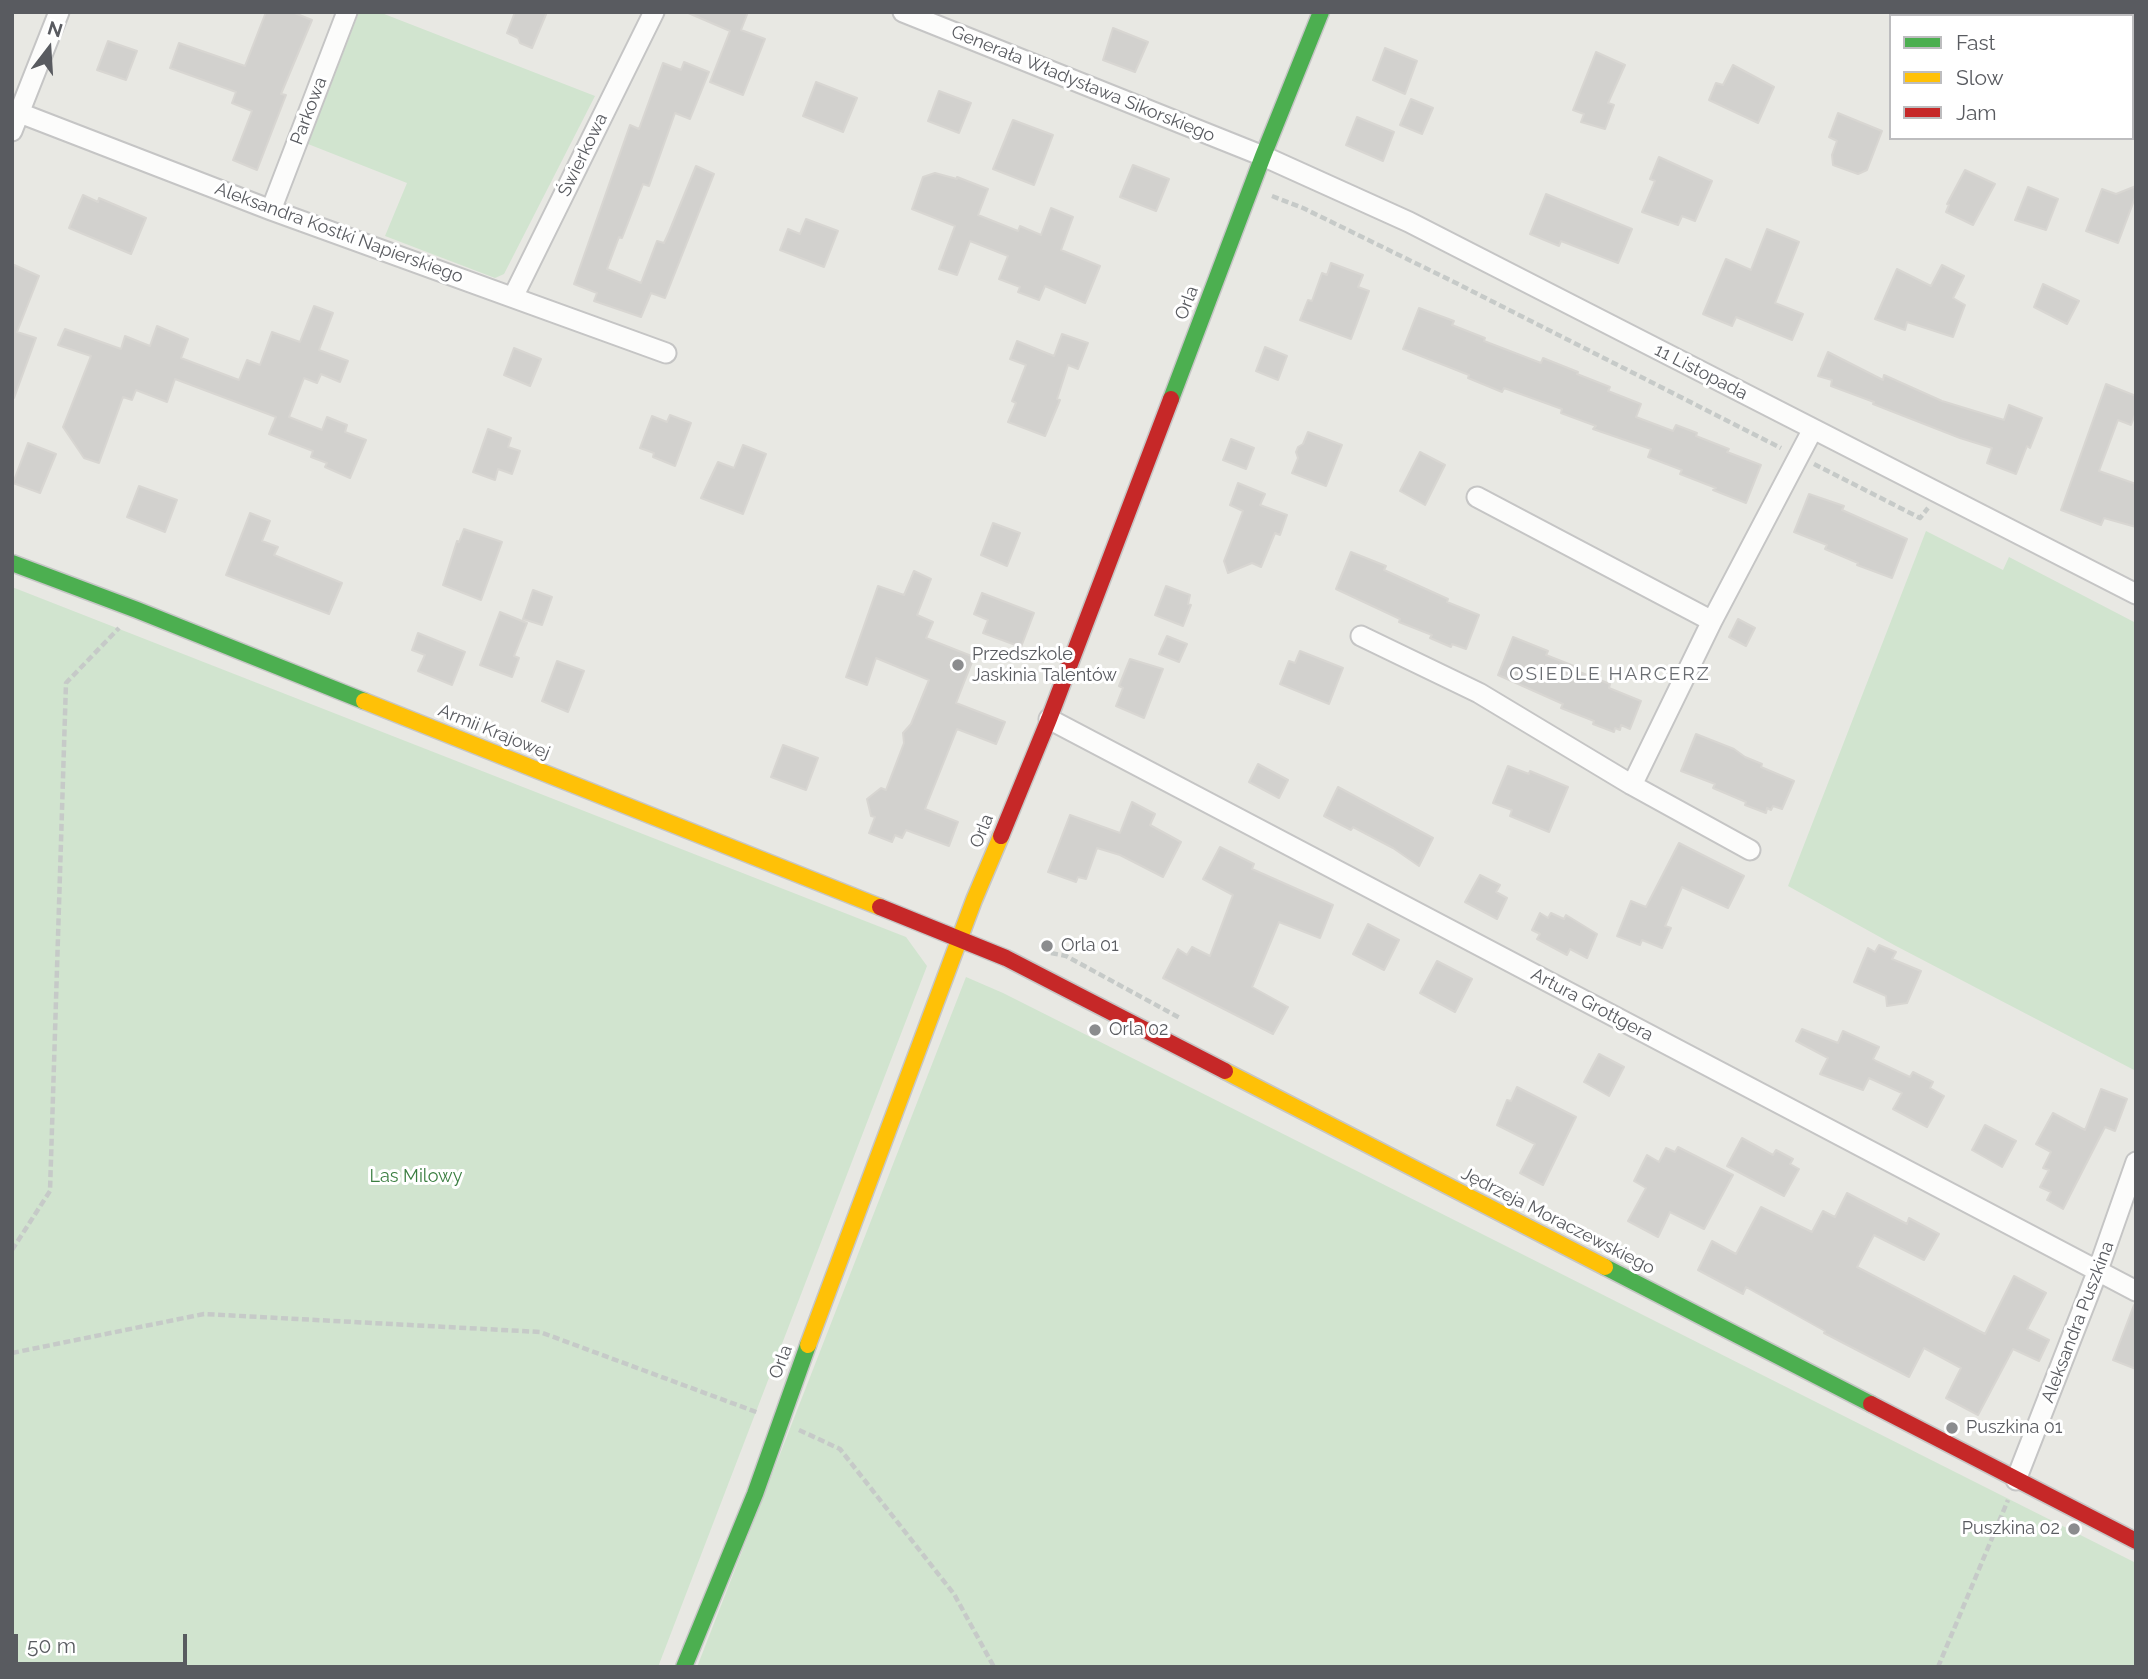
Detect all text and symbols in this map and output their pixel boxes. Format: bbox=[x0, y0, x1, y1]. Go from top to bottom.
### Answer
north arrow bbox=[14, 14, 84, 84]
legend bbox=[1889, 14, 2134, 140]
text: N bbox=[45, 16, 65, 42]
street label: Generała Władysława Sikorskiego bbox=[948, 21, 1218, 147]
text: Fast bbox=[1956, 30, 1996, 55]
text: Slow bbox=[1956, 65, 2004, 90]
street label: Parkowa bbox=[286, 74, 332, 148]
text: Jam bbox=[1956, 100, 1997, 125]
street label: Świerkowa bbox=[554, 110, 612, 200]
street label: Aleksandra Kostki Napierskiego bbox=[212, 178, 466, 288]
street label: Orla bbox=[1171, 283, 1203, 323]
street label: 11 Listopada bbox=[1651, 339, 1751, 405]
place label: Przedszkole Jaskinia Talentów bbox=[972, 644, 1117, 686]
marker: Przedszkole Jaskinia Talentów bbox=[950, 657, 966, 673]
district label: OSIEDLE HARCERZ bbox=[1511, 663, 1709, 685]
street label: Armii Krajowej bbox=[435, 700, 553, 764]
street label: Orla bbox=[966, 811, 998, 851]
place label: Orla 01 bbox=[1061, 935, 1119, 957]
marker: Orla 01 bbox=[1039, 938, 1055, 954]
street label: Artura Grottgera bbox=[1527, 964, 1657, 1046]
place label: Orla 02 bbox=[1109, 1019, 1168, 1041]
marker: Orla 02 bbox=[1087, 1022, 1103, 1038]
street label: Jędrzeja Moraczewskiego bbox=[1458, 1163, 1658, 1279]
park label: Las Milowy bbox=[370, 1166, 462, 1188]
street label: Aleksandra Puszkina bbox=[2037, 1238, 2119, 1406]
street label: Orla bbox=[765, 1342, 797, 1382]
place label: Puszkina 01 bbox=[1966, 1417, 2063, 1439]
marker: Puszkina 01 bbox=[1944, 1420, 1960, 1436]
place label: Puszkina 02 bbox=[1962, 1518, 2060, 1540]
marker: Puszkina 02 bbox=[2066, 1521, 2082, 1537]
scale bar bbox=[18, 1620, 191, 1664]
text: 50 m bbox=[27, 1633, 76, 1658]

